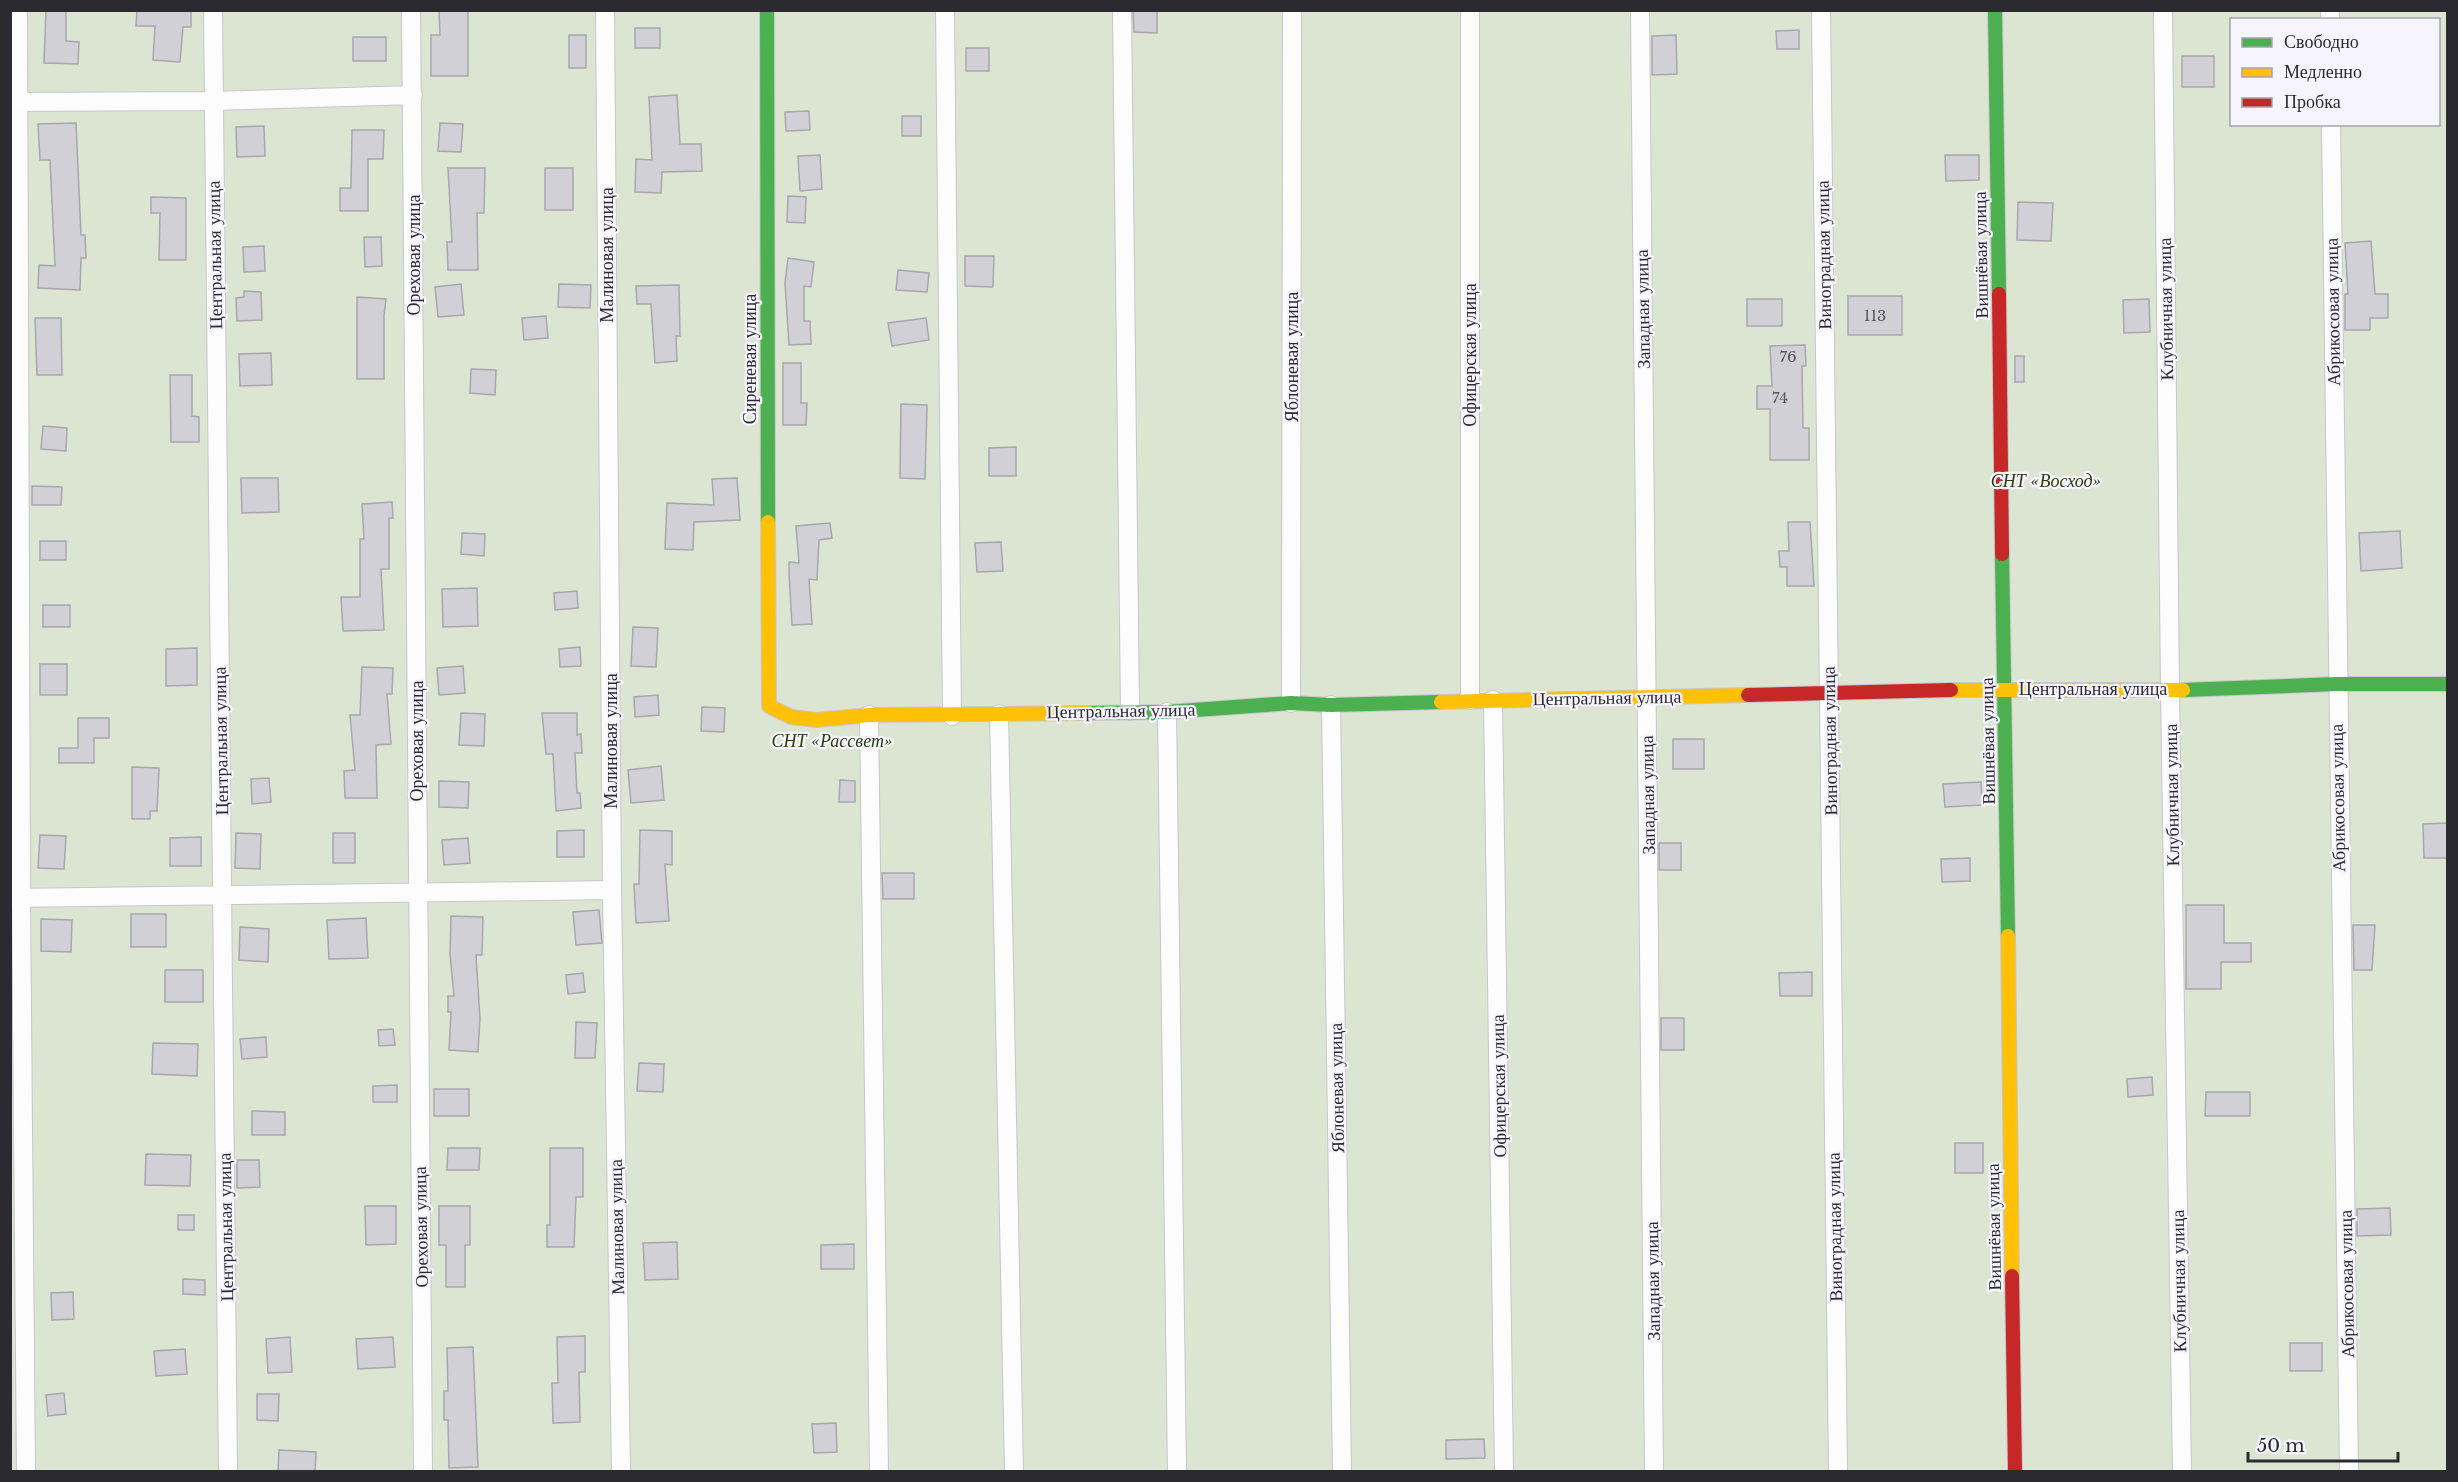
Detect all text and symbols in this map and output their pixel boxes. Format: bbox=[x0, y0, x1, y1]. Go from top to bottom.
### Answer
legend bbox=[2230, 18, 2440, 126]
text: Свободно bbox=[2284, 31, 2359, 53]
text: Медленно bbox=[2284, 61, 2362, 83]
text: Пробка bbox=[2284, 91, 2341, 113]
street label: Виноградная улица bbox=[1812, 180, 1836, 330]
street label: Центральная улица bbox=[203, 181, 227, 329]
street label: Малиновая улица bbox=[596, 187, 618, 323]
street label: Вишнёвая улица bbox=[1969, 191, 1993, 319]
street label: Ореховая улица bbox=[403, 194, 425, 316]
street label: Клубничная улица bbox=[2154, 237, 2178, 381]
street label: Абрикосовая улица bbox=[2321, 238, 2345, 386]
street label: Западная улица bbox=[1631, 249, 1655, 369]
street label: Офицерская улица bbox=[1459, 283, 1481, 427]
street label: Яблоневая улица bbox=[1281, 292, 1303, 422]
street label: Сиреневая улица bbox=[739, 294, 761, 424]
house number: 113 bbox=[1864, 306, 1886, 325]
house number: 76 bbox=[1779, 347, 1797, 366]
house number: 74 bbox=[1772, 388, 1788, 407]
park label: СНТ «Восход» bbox=[1991, 470, 2101, 492]
street label: Виноградная улица bbox=[1818, 666, 1842, 816]
street label: Центральная улица bbox=[209, 667, 233, 815]
street label: Малиновая улица bbox=[600, 673, 622, 809]
street label: Вишнёвая улица bbox=[1976, 677, 2000, 805]
street label: Центральная улица bbox=[2019, 678, 2167, 700]
street label: Ореховая улица bbox=[406, 680, 428, 802]
street label: Центральная улица bbox=[1533, 686, 1681, 710]
street label: Центральная улица bbox=[1047, 699, 1195, 723]
street label: Клубничная улица bbox=[2160, 723, 2184, 867]
street label: Абрикосовая улица bbox=[2326, 724, 2350, 872]
park label: СНТ «Рассвет» bbox=[771, 730, 893, 752]
street label: Западная улица bbox=[1636, 735, 1660, 855]
street label: Офицерская улица bbox=[1487, 1014, 1511, 1158]
street label: Яблоневая улица bbox=[1325, 1023, 1349, 1153]
street label: Виноградная улица bbox=[1823, 1152, 1847, 1302]
street label: Центральная улица bbox=[214, 1153, 238, 1301]
street label: Малиновая улица bbox=[605, 1159, 629, 1295]
street label: Вишнёвая улица bbox=[1982, 1163, 2006, 1291]
street label: Ореховая улица bbox=[409, 1166, 433, 1288]
street label: Клубничная улица bbox=[2167, 1209, 2191, 1353]
street label: Абрикосовая улица bbox=[2335, 1210, 2359, 1358]
street label: Западная улица bbox=[1641, 1221, 1665, 1341]
scale bar bbox=[2248, 1425, 2398, 1463]
text: 50 m bbox=[2257, 1435, 2305, 1457]

